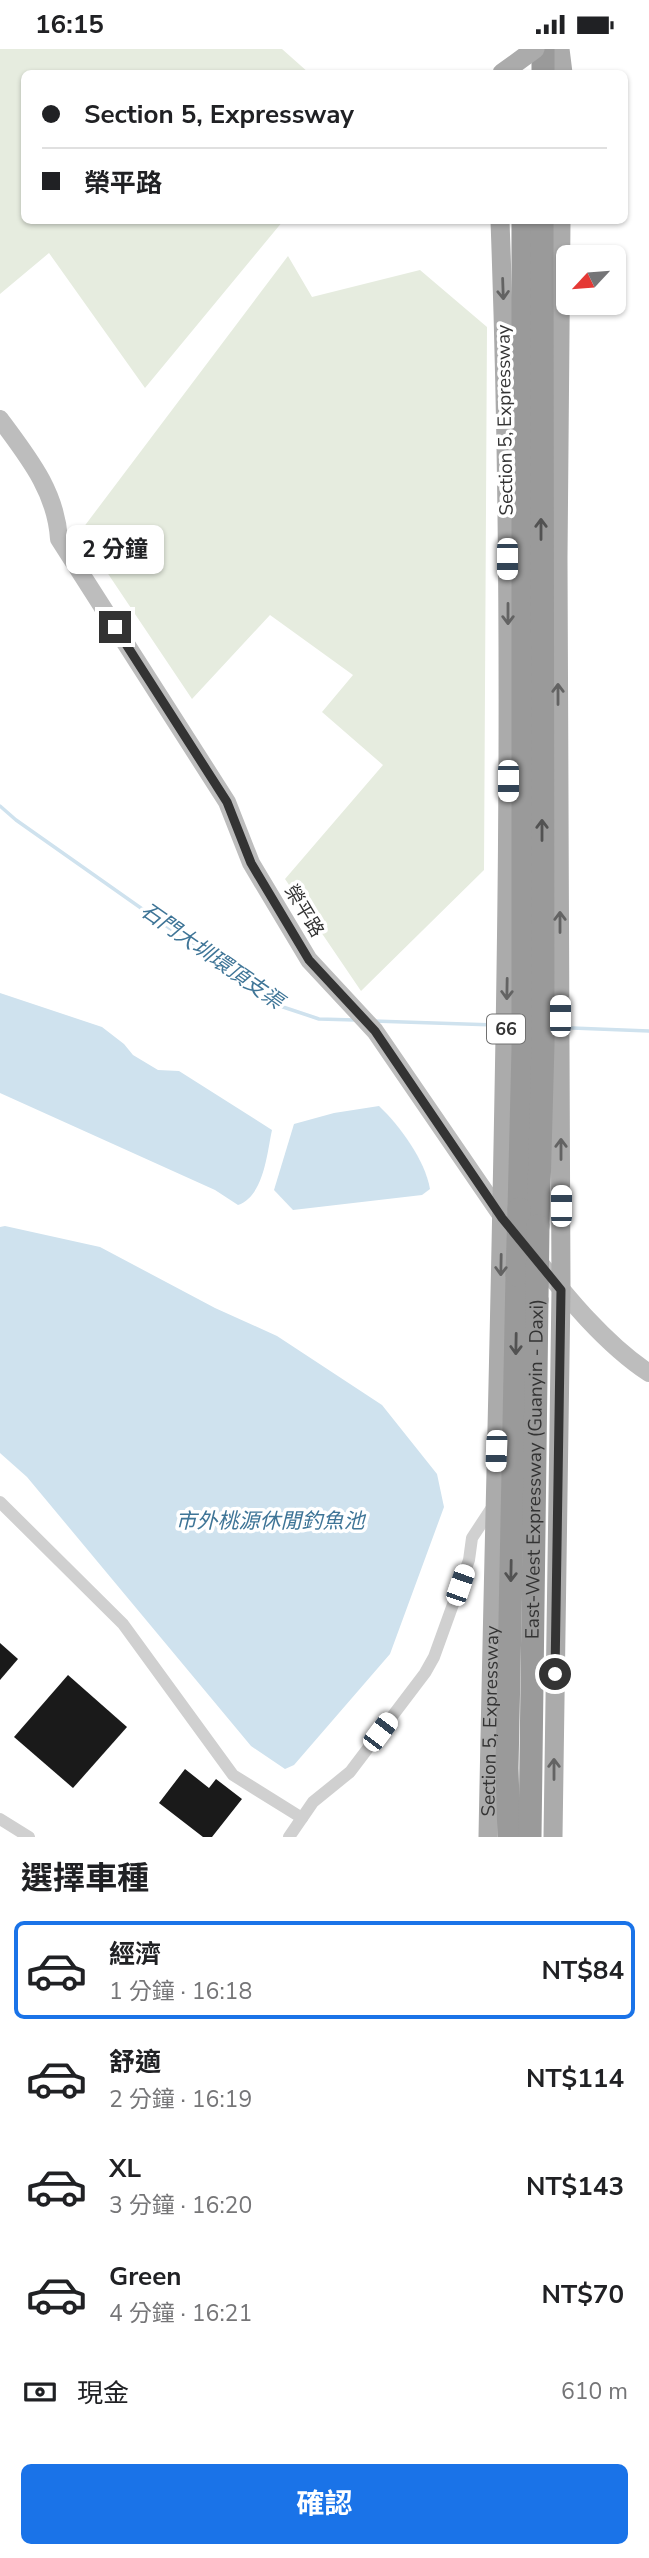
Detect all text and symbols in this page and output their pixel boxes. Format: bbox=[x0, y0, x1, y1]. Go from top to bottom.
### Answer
text: 16:15 bbox=[35, 7, 104, 42]
text: Section 5, Expressway bbox=[84, 97, 354, 132]
text: 榮平路 bbox=[84, 166, 162, 201]
north arrow bbox=[556, 245, 626, 315]
map controls bbox=[556, 245, 626, 315]
one-way arrow bbox=[496, 277, 509, 300]
street label: Section 5, Expressway bbox=[490, 324, 520, 516]
one-way arrow bbox=[534, 518, 548, 541]
callout: 2 分鐘 bbox=[66, 525, 164, 575]
text: 2 分鐘 bbox=[82, 534, 148, 565]
car bbox=[497, 538, 518, 580]
one-way arrow bbox=[501, 602, 514, 625]
route end bbox=[99, 611, 131, 643]
one-way arrow bbox=[551, 683, 565, 706]
car bbox=[498, 760, 519, 802]
one-way arrow bbox=[535, 819, 549, 842]
street label: 榮平路 bbox=[278, 880, 330, 942]
water label: 石門大圳環頂支渠 bbox=[135, 896, 291, 1017]
one-way arrow bbox=[553, 911, 567, 934]
one-way arrow bbox=[501, 977, 514, 1000]
car bbox=[550, 995, 571, 1037]
road number: 66 bbox=[487, 1014, 525, 1044]
one-way arrow bbox=[554, 1138, 568, 1161]
car bbox=[551, 1185, 572, 1227]
one-way arrow bbox=[494, 1253, 507, 1276]
street label: East-West Expressway (Guanyin - Daxi) bbox=[520, 1299, 550, 1639]
one-way arrow bbox=[509, 1332, 523, 1355]
car bbox=[485, 1430, 508, 1472]
water label: 市外桃源休閒釣魚池 bbox=[176, 1507, 366, 1535]
one-way arrow bbox=[504, 1559, 518, 1582]
car bbox=[444, 1562, 477, 1608]
street label: Section 5, Expressway bbox=[475, 1625, 505, 1817]
route start bbox=[539, 1658, 571, 1690]
car bbox=[359, 1709, 402, 1755]
one-way arrow bbox=[547, 1758, 561, 1781]
text: 選擇車種 bbox=[21, 1857, 149, 1900]
text: 經濟 bbox=[109, 1937, 161, 1972]
icon: car bbox=[25, 1939, 88, 2002]
text: NT$84 bbox=[542, 1953, 624, 1988]
text: 1 分鐘 · 16:18 bbox=[109, 1976, 252, 2007]
text: 舒適 bbox=[109, 2045, 161, 2080]
icon: car bbox=[25, 2047, 88, 2110]
text: NT$114 bbox=[526, 2061, 624, 2096]
text: 2 分鐘 · 16:19 bbox=[109, 2084, 252, 2115]
text: XL bbox=[109, 2151, 141, 2186]
icon: car bbox=[25, 2155, 88, 2218]
text: NT$143 bbox=[526, 2169, 624, 2204]
text: 3 分鐘 · 16:20 bbox=[109, 2190, 252, 2221]
text: Green bbox=[109, 2259, 182, 2294]
icon: car bbox=[25, 2263, 88, 2326]
text: NT$70 bbox=[542, 2277, 624, 2312]
text: 4 分鐘 · 16:21 bbox=[109, 2298, 252, 2329]
icon: cash bbox=[21, 2373, 59, 2411]
text: 現金 bbox=[77, 2376, 129, 2411]
text: 610 m bbox=[561, 2376, 628, 2407]
button: 確認 bbox=[21, 2464, 628, 2544]

